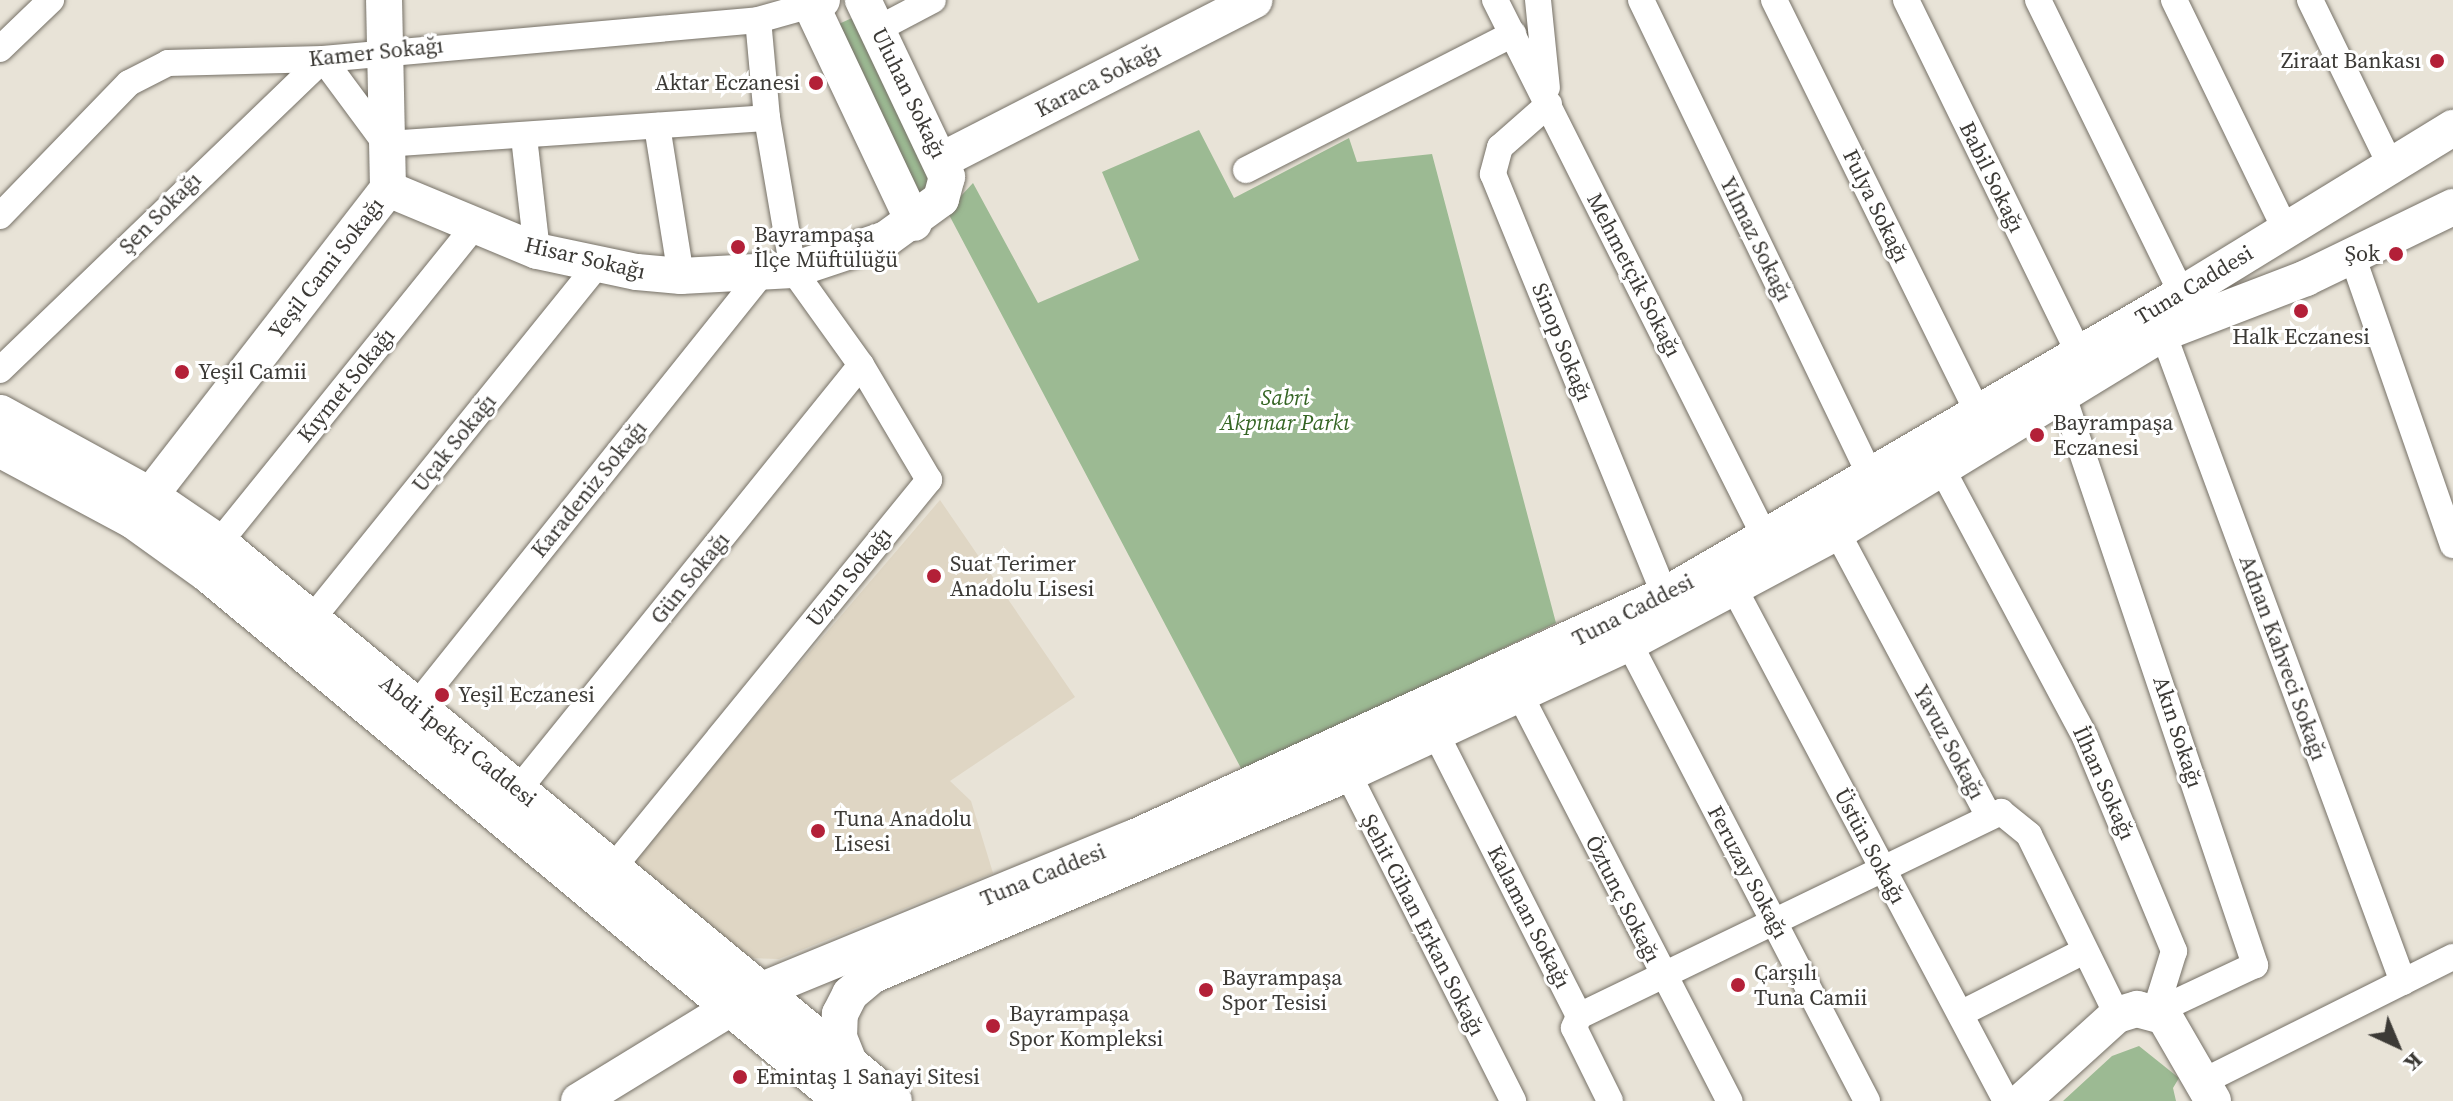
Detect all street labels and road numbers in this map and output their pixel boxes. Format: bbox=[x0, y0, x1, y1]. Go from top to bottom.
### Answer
street label: Uluhan Sokağı bbox=[866, 23, 952, 163]
street label: Kamer Sokağı bbox=[307, 32, 445, 72]
street label: Karaca Sokağı bbox=[1031, 37, 1165, 123]
street label: Babil Sokağı bbox=[1954, 117, 2030, 237]
street label: Fulya Sokağı bbox=[1837, 145, 1915, 267]
street label: Şen Sokağı bbox=[114, 167, 206, 259]
street label: Yılmaz Sokağı bbox=[1714, 172, 1798, 306]
street label: Mehmetçik Sokağı bbox=[1581, 189, 1687, 361]
street label: Yeşil Cami Sokağı bbox=[263, 192, 389, 344]
street label: Hisar Sokağı bbox=[522, 231, 648, 285]
street label: Tuna Caddesi bbox=[2130, 240, 2258, 330]
street label: Sinop Sokağı bbox=[1526, 279, 1598, 405]
street label: Kıymet Sokağı bbox=[292, 322, 400, 448]
street label: Uçak Sokağı bbox=[406, 389, 502, 497]
street label: Karadeniz Sokağı bbox=[526, 415, 652, 563]
street label: Uzun Sokağı bbox=[801, 522, 897, 632]
street label: Gün Sokağı bbox=[645, 527, 735, 629]
street label: Adnan Kahveci Sokağı bbox=[2234, 552, 2332, 764]
street label: Tuna Caddesi bbox=[1568, 568, 1698, 652]
street label: Abdi İpekçi Caddesi bbox=[374, 670, 542, 812]
street label: Akın Sokağı bbox=[2148, 673, 2208, 791]
street label: Yavuz Sokağı bbox=[1908, 680, 1990, 804]
street label: İlhan Sokağı bbox=[2067, 722, 2141, 844]
street label: Üstün Sokağı bbox=[1828, 784, 1912, 908]
street label: Feruzay Sokağı bbox=[1702, 801, 1794, 943]
street label: Şehit Cihan Erkan Sokağı bbox=[1356, 810, 1490, 1040]
street label: Öztunç Sokağı bbox=[1580, 831, 1666, 967]
street label: Tuna Caddesi bbox=[977, 838, 1109, 912]
street label: Kalaman Sokağı bbox=[1482, 841, 1576, 993]

